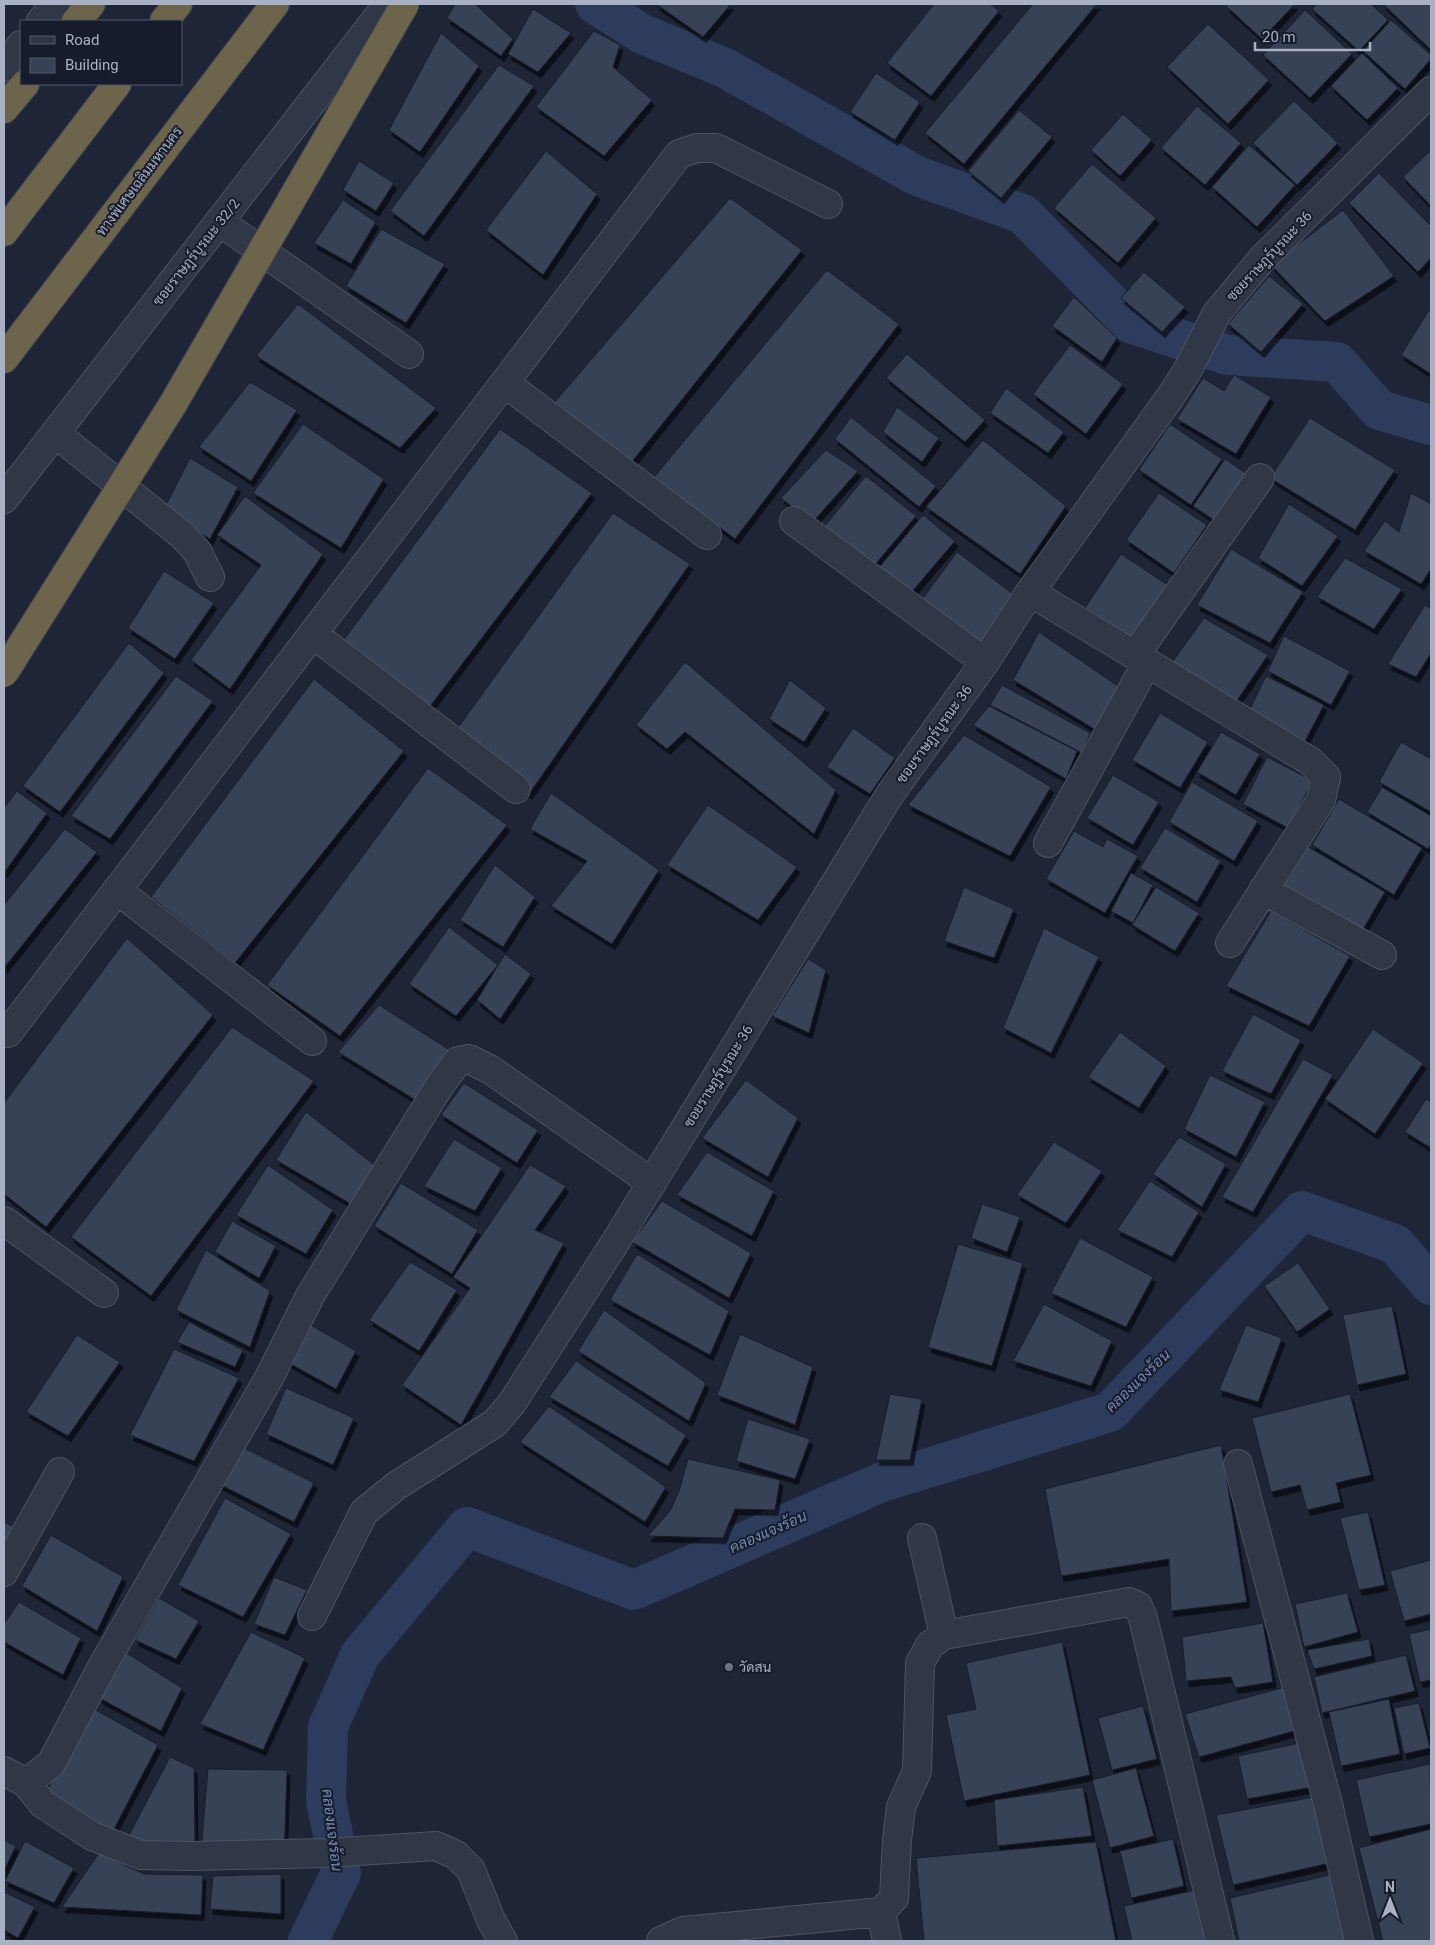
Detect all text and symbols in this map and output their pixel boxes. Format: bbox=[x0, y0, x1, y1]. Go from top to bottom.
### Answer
legend bbox=[20, 20, 182, 85]
scale bar bbox=[1255, 20, 1370, 52]
text: 20 m bbox=[1262, 28, 1296, 46]
text: Road bbox=[65, 31, 99, 49]
text: Building bbox=[65, 56, 119, 74]
street label: ทางพิเศษเฉลิมมหานคร bbox=[93, 123, 185, 239]
street label: ซอยราษฎร์บูรณะ 32/2 bbox=[149, 195, 244, 310]
street label: ซอยราษฎร์บูรณะ 36 bbox=[1222, 207, 1316, 306]
street label: ซอยราษฎร์บูรณะ 36 bbox=[892, 681, 977, 787]
street label: ซอยราษฎร์บูรณะ 36 bbox=[679, 1021, 758, 1131]
water label: คลองแจงร้อน bbox=[1101, 1345, 1174, 1416]
water label: คลองแจงร้อน bbox=[726, 1506, 810, 1557]
place label: วัดสน bbox=[739, 1659, 772, 1675]
marker: วัดสน bbox=[723, 1661, 735, 1673]
water label: คลองแจงร้อน bbox=[318, 1788, 347, 1873]
north arrow bbox=[1365, 1875, 1415, 1925]
text: N bbox=[1385, 1879, 1395, 1895]

